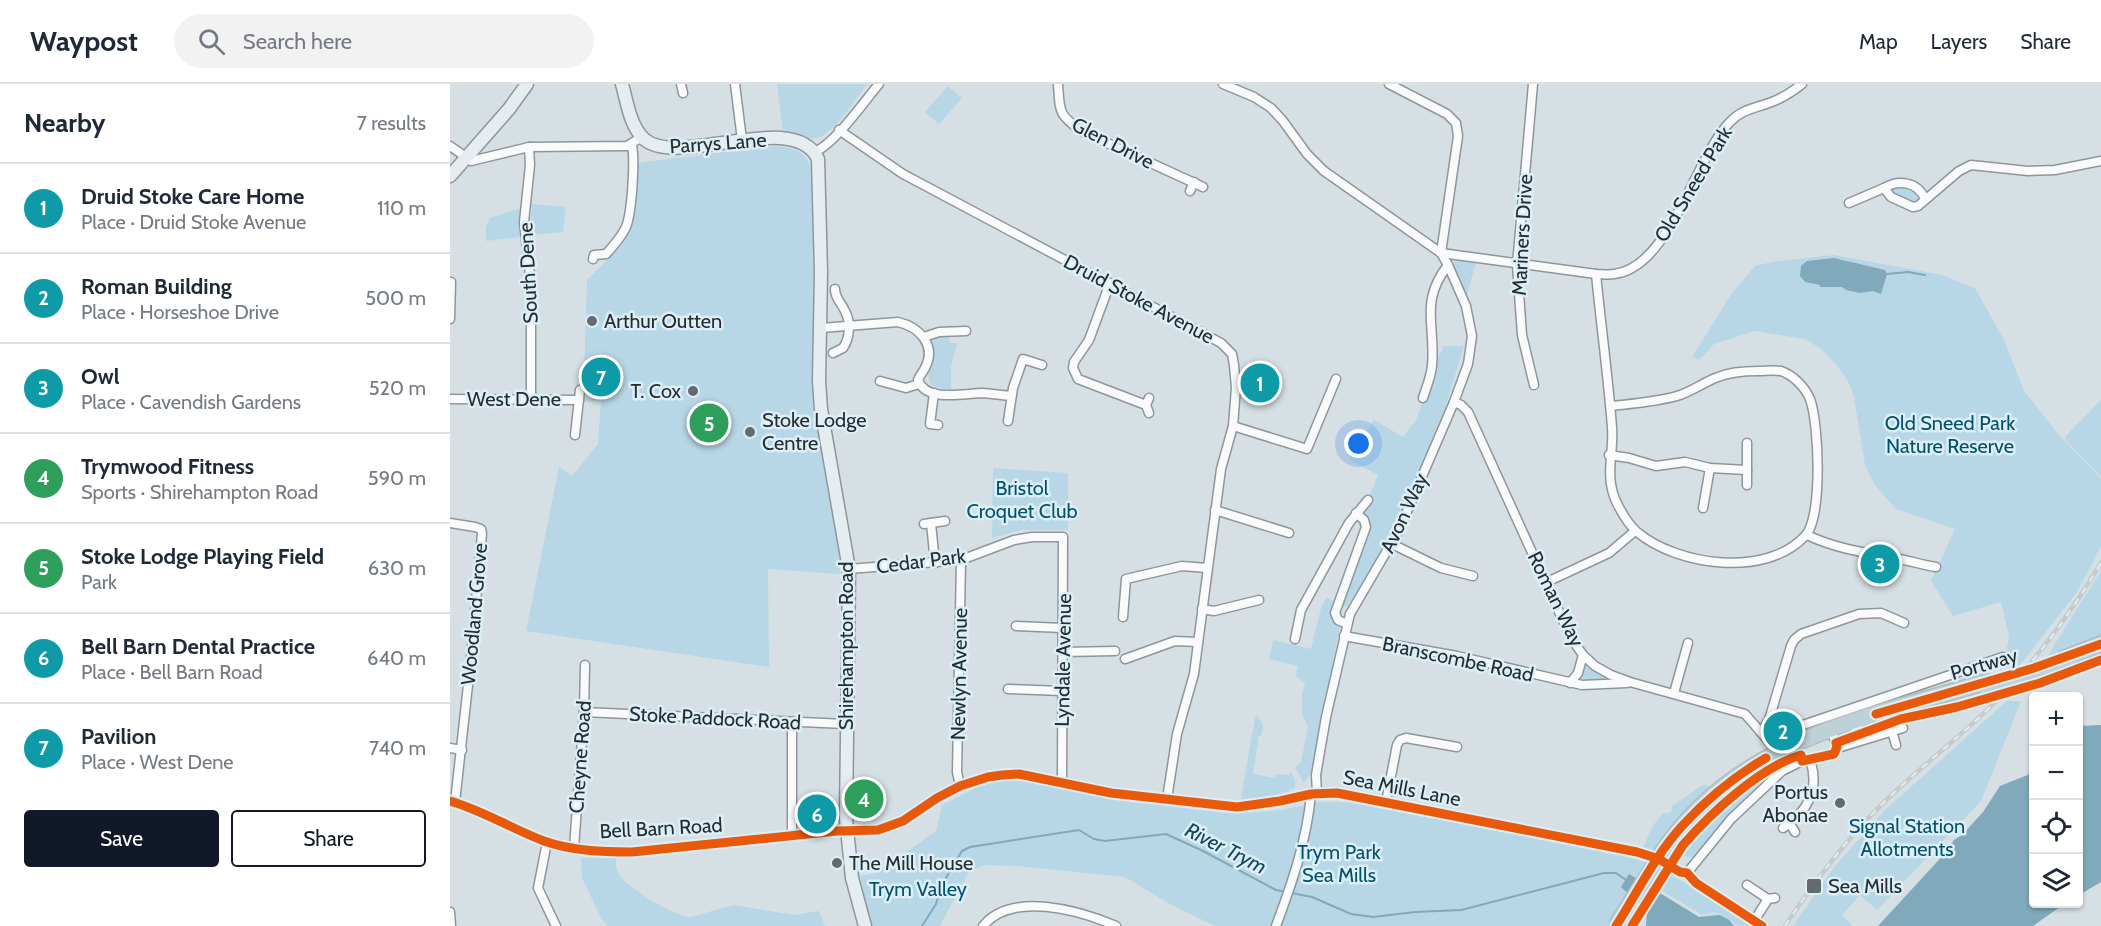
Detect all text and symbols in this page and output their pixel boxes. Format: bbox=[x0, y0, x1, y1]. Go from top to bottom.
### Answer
search box bbox=[174, 14, 594, 68]
text: Waypost bbox=[30, 24, 138, 58]
icon: search bbox=[195, 25, 228, 58]
text: Search here bbox=[243, 28, 352, 55]
text: Map bbox=[1859, 29, 1898, 54]
text: Layers bbox=[1931, 29, 1987, 54]
text: Share bbox=[2020, 29, 2071, 54]
text: Nearby bbox=[24, 107, 105, 139]
text: 7 results bbox=[357, 111, 426, 135]
street label: Glen Drive bbox=[1068, 112, 1158, 174]
street label: Old Sneed Park bbox=[1649, 122, 1737, 246]
street label: Parrys Lane bbox=[669, 128, 767, 158]
street label: Mariners Drive bbox=[1507, 174, 1537, 296]
text: Druid Stoke Care Home bbox=[81, 183, 304, 210]
text: 1 bbox=[40, 196, 47, 220]
text: 110 m bbox=[377, 196, 426, 220]
text: Place · Druid Stoke Avenue bbox=[81, 210, 306, 234]
street label: South Dene bbox=[513, 222, 543, 324]
street label: Druid Stoke Avenue bbox=[1060, 249, 1218, 349]
text: Roman Building bbox=[81, 273, 232, 300]
text: 2 bbox=[38, 286, 49, 310]
text: 500 m bbox=[365, 286, 426, 310]
text: Place · Horseshoe Drive bbox=[81, 300, 279, 324]
place label: Arthur Outten bbox=[604, 309, 722, 333]
marker: Arthur Outten bbox=[585, 314, 599, 328]
pin: 7 bbox=[582, 354, 620, 400]
pin: 1 bbox=[1240, 360, 1280, 406]
text: Owl bbox=[81, 363, 119, 390]
text: 3 bbox=[38, 376, 49, 400]
text: 520 m bbox=[369, 376, 426, 400]
place label: T. Cox bbox=[630, 379, 682, 403]
marker: T. Cox bbox=[686, 384, 700, 398]
street label: West Dene bbox=[467, 387, 561, 411]
text: Place · Cavendish Gardens bbox=[81, 390, 301, 414]
pin: 5 bbox=[690, 400, 728, 446]
place label: Stoke Lodge Centre bbox=[762, 408, 866, 455]
park label: Old Sneed Park Nature Reserve bbox=[1885, 411, 2015, 458]
marker: Stoke Lodge Centre bbox=[743, 425, 757, 439]
your location bbox=[1344, 429, 1373, 458]
text: Trymwood Fitness bbox=[81, 453, 254, 480]
text: 4 bbox=[37, 466, 50, 490]
text: 590 m bbox=[368, 466, 426, 490]
street label: Avon Way bbox=[1375, 469, 1433, 557]
park label: Bristol Croquet Club bbox=[967, 476, 1077, 523]
text: Sports · Shirehampton Road bbox=[81, 480, 318, 504]
street label: Woodland Grove bbox=[456, 542, 492, 686]
pin: 3 bbox=[1860, 542, 1900, 586]
text: Stoke Lodge Playing Field bbox=[81, 543, 324, 570]
street label: Cedar Park bbox=[875, 544, 967, 578]
street label: Roman Way bbox=[1523, 547, 1589, 651]
text: 5 bbox=[38, 556, 49, 580]
text: 630 m bbox=[368, 556, 426, 580]
street label: Shirehampton Road bbox=[834, 562, 858, 730]
text: Park bbox=[81, 570, 117, 594]
street label: Lyndale Avenue bbox=[1050, 593, 1076, 727]
street label: Newlyn Avenue bbox=[946, 608, 972, 740]
street label: Branscombe Road bbox=[1380, 631, 1536, 687]
text: Bell Barn Dental Practice bbox=[81, 633, 315, 660]
street label: Portway bbox=[1948, 643, 2020, 685]
text: 6 bbox=[38, 646, 49, 670]
text: 640 m bbox=[367, 646, 426, 670]
text: Place · Bell Barn Road bbox=[81, 660, 263, 684]
map controls bbox=[2029, 692, 2083, 908]
button: + bbox=[2029, 692, 2083, 746]
street label: Cheyne Road bbox=[564, 700, 596, 814]
street label: Stoke Paddock Road bbox=[628, 702, 802, 734]
pin: 2 bbox=[1764, 708, 1802, 754]
text: Pavilion bbox=[81, 723, 156, 750]
text: 7 bbox=[38, 736, 49, 760]
text: 740 m bbox=[369, 736, 426, 760]
button: − bbox=[2029, 746, 2083, 800]
text: Place · West Dene bbox=[81, 750, 234, 774]
street label: Sea Mills Lane bbox=[1341, 765, 1463, 811]
pin: 4 bbox=[844, 776, 884, 822]
place label: Portus Abonae bbox=[1763, 780, 1828, 827]
pin: 6 bbox=[798, 792, 836, 836]
marker: Portus Abonae bbox=[1833, 796, 1847, 810]
button: locate bbox=[2029, 800, 2083, 854]
button: Save bbox=[24, 810, 219, 867]
button: Share bbox=[231, 810, 426, 867]
street label: Bell Barn Road bbox=[599, 813, 723, 843]
park label: Signal Station Allotments bbox=[1849, 814, 1965, 861]
water label: River Trym bbox=[1181, 817, 1271, 879]
park label: Trym Park Sea Mills bbox=[1297, 840, 1381, 887]
place label: The Mill House bbox=[849, 851, 973, 875]
button: layers bbox=[2029, 854, 2083, 908]
marker: The Mill House bbox=[830, 856, 844, 870]
place label: Sea Mills bbox=[1828, 874, 1902, 898]
park label: Trym Valley bbox=[869, 877, 967, 901]
marker: Sea Mills bbox=[1805, 877, 1823, 895]

